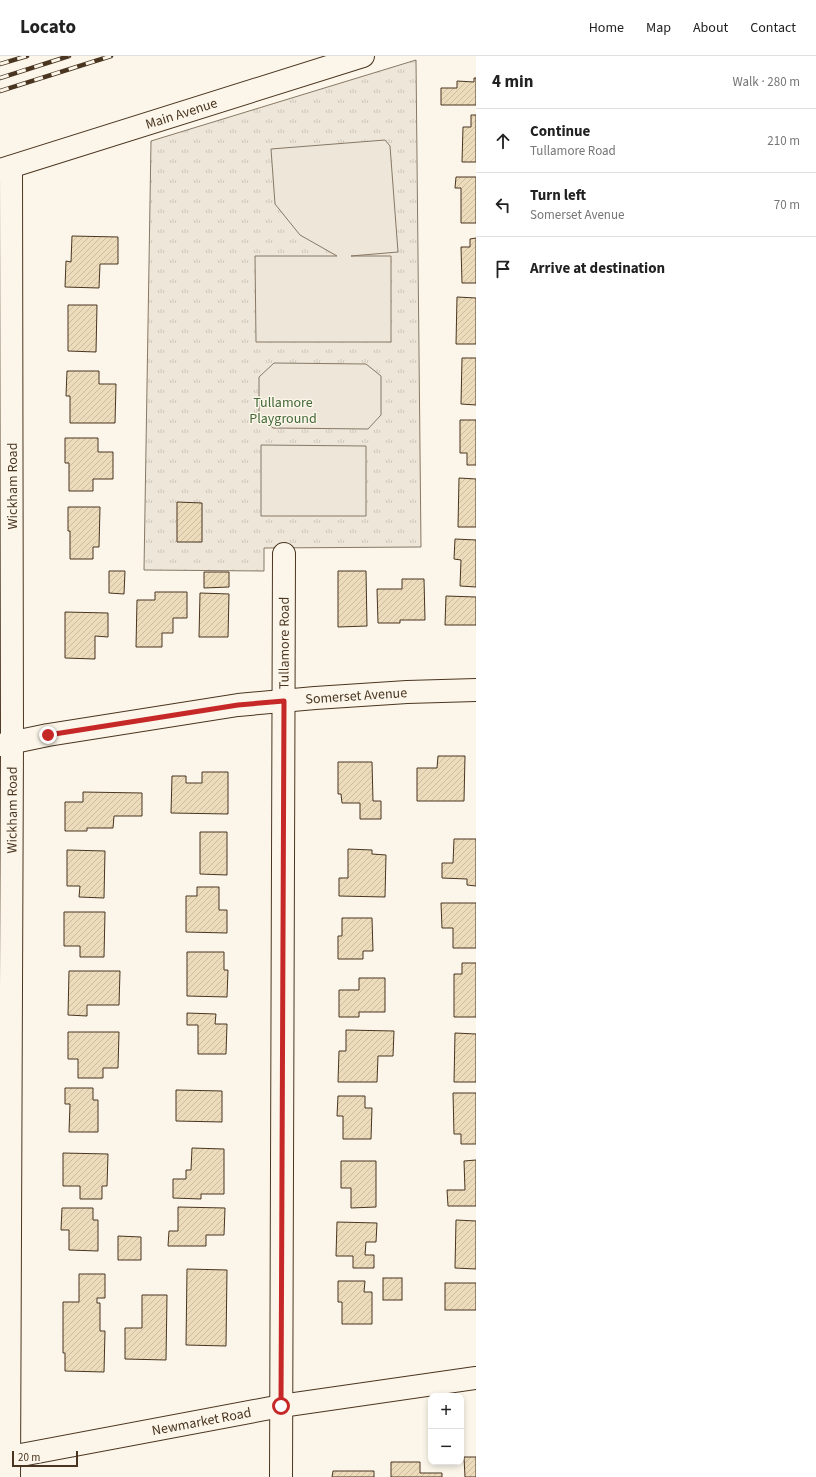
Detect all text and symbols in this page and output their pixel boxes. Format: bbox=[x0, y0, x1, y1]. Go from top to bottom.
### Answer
text: Locato bbox=[20, 14, 76, 41]
text: Home bbox=[589, 18, 624, 38]
text: Map bbox=[646, 18, 671, 38]
text: About bbox=[693, 18, 728, 38]
text: Contact bbox=[750, 18, 796, 38]
text: 4 min bbox=[492, 70, 533, 94]
text: Walk · 280 m bbox=[732, 73, 800, 91]
street label: Main Avenue bbox=[143, 93, 220, 135]
text: Continue bbox=[530, 121, 590, 142]
icon: ahead bbox=[492, 130, 514, 152]
text: 210 m bbox=[767, 132, 800, 150]
text: Tullamore Road bbox=[530, 142, 616, 160]
text: Turn left bbox=[530, 185, 586, 206]
icon: left bbox=[492, 194, 514, 216]
text: 70 m bbox=[774, 196, 800, 214]
text: Somerset Avenue bbox=[530, 206, 625, 224]
icon: arrive bbox=[492, 258, 514, 280]
text: Arrive at destination bbox=[530, 258, 665, 279]
park label: Tullamore Playground bbox=[249, 393, 317, 429]
street label: Wickham Road bbox=[3, 443, 23, 529]
street label: Tullamore Road bbox=[275, 597, 295, 689]
street label: Somerset Avenue bbox=[305, 683, 408, 710]
route end bbox=[39, 726, 57, 744]
street label: Wickham Road bbox=[3, 766, 23, 854]
map controls bbox=[428, 1393, 464, 1465]
button: + bbox=[428, 1393, 464, 1429]
route start bbox=[272, 1397, 290, 1415]
street label: Newmarket Road bbox=[150, 1403, 253, 1441]
button: − bbox=[428, 1429, 464, 1465]
scale bar bbox=[12, 1449, 78, 1468]
text: 20 m bbox=[18, 1450, 40, 1465]

